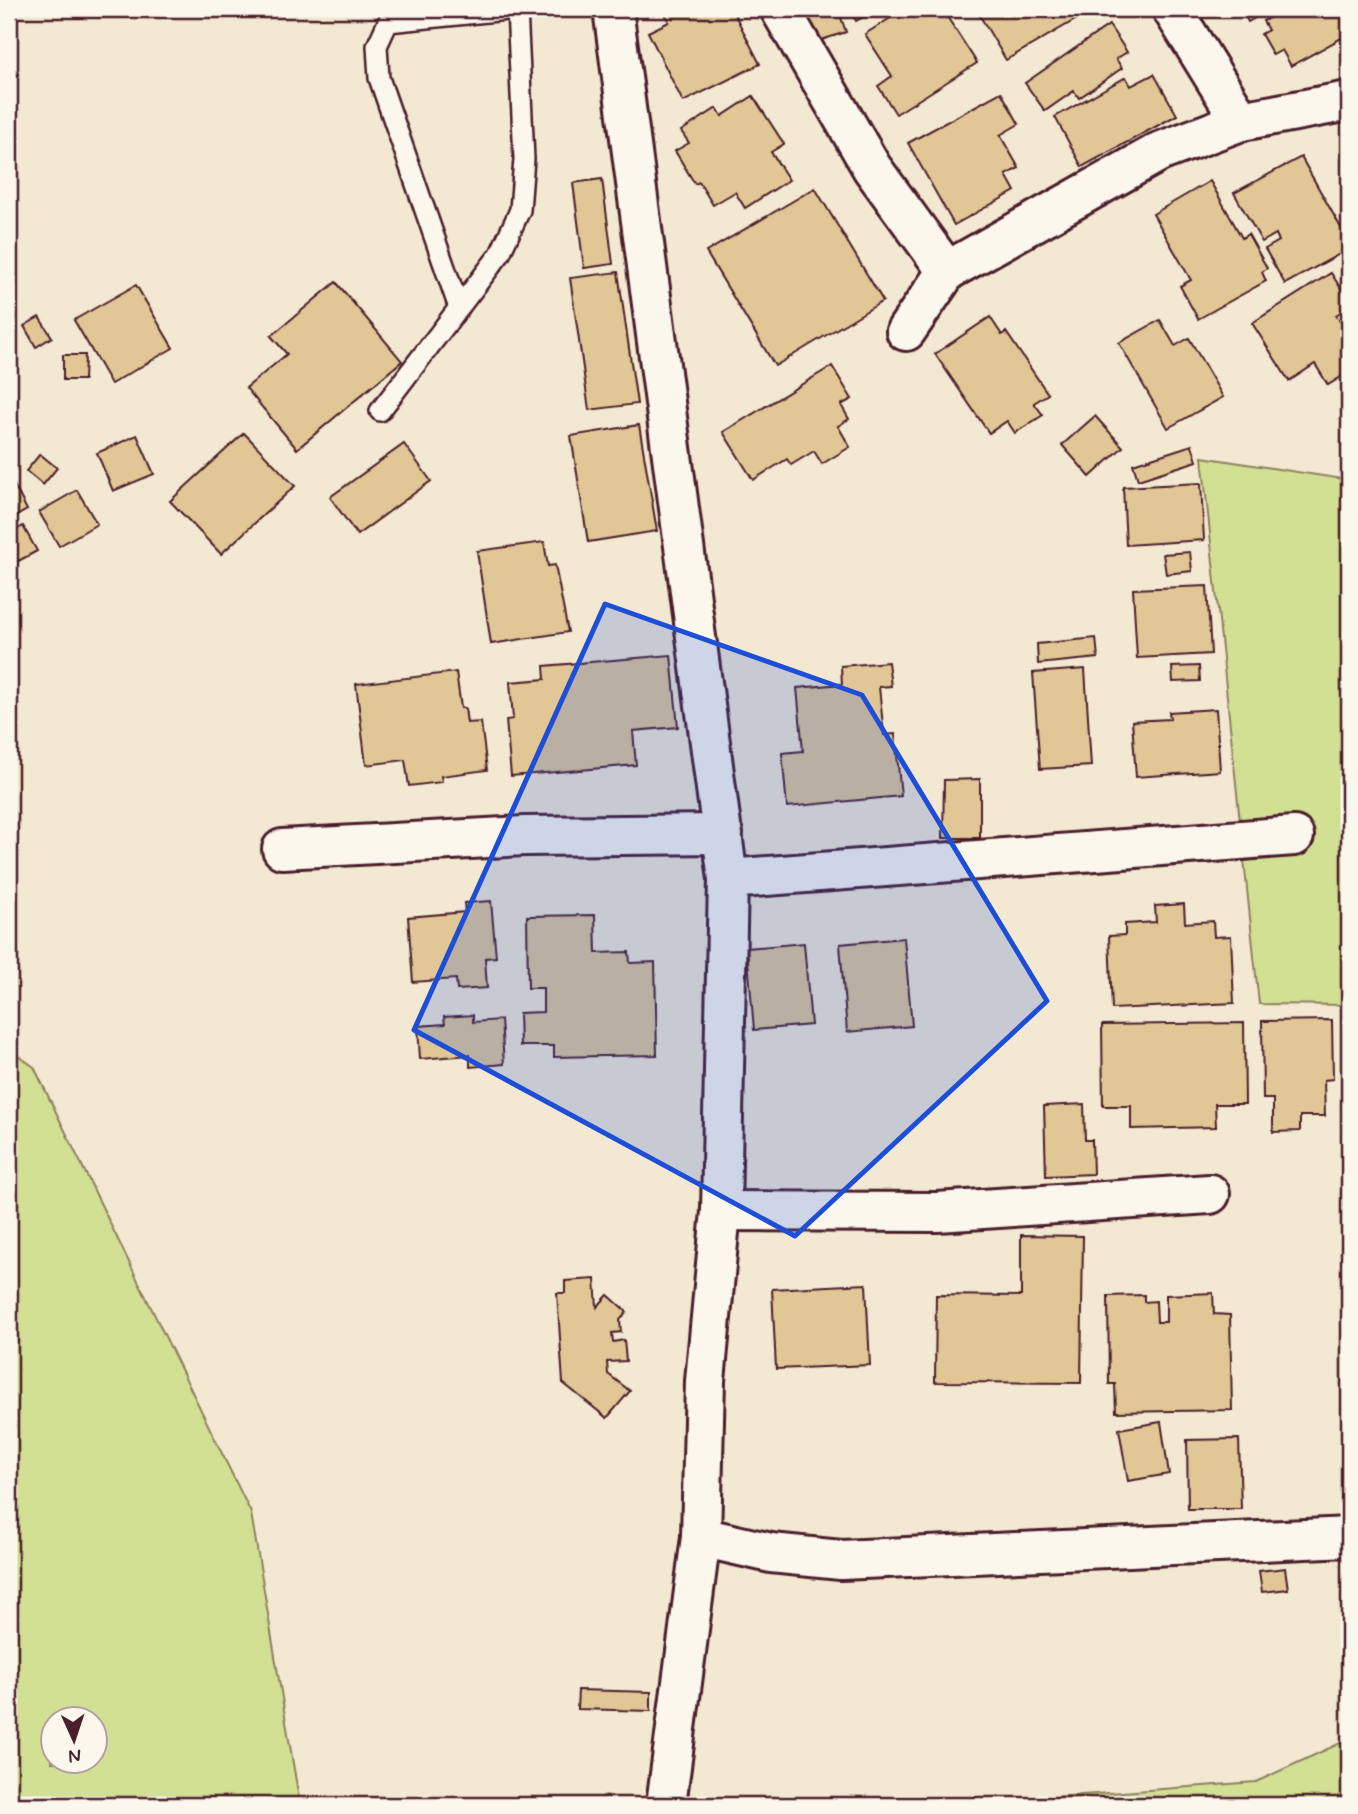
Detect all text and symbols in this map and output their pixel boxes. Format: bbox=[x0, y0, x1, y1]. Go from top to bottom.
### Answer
north arrow bbox=[38, 1706, 108, 1776]
text: N bbox=[68, 1743, 82, 1768]

